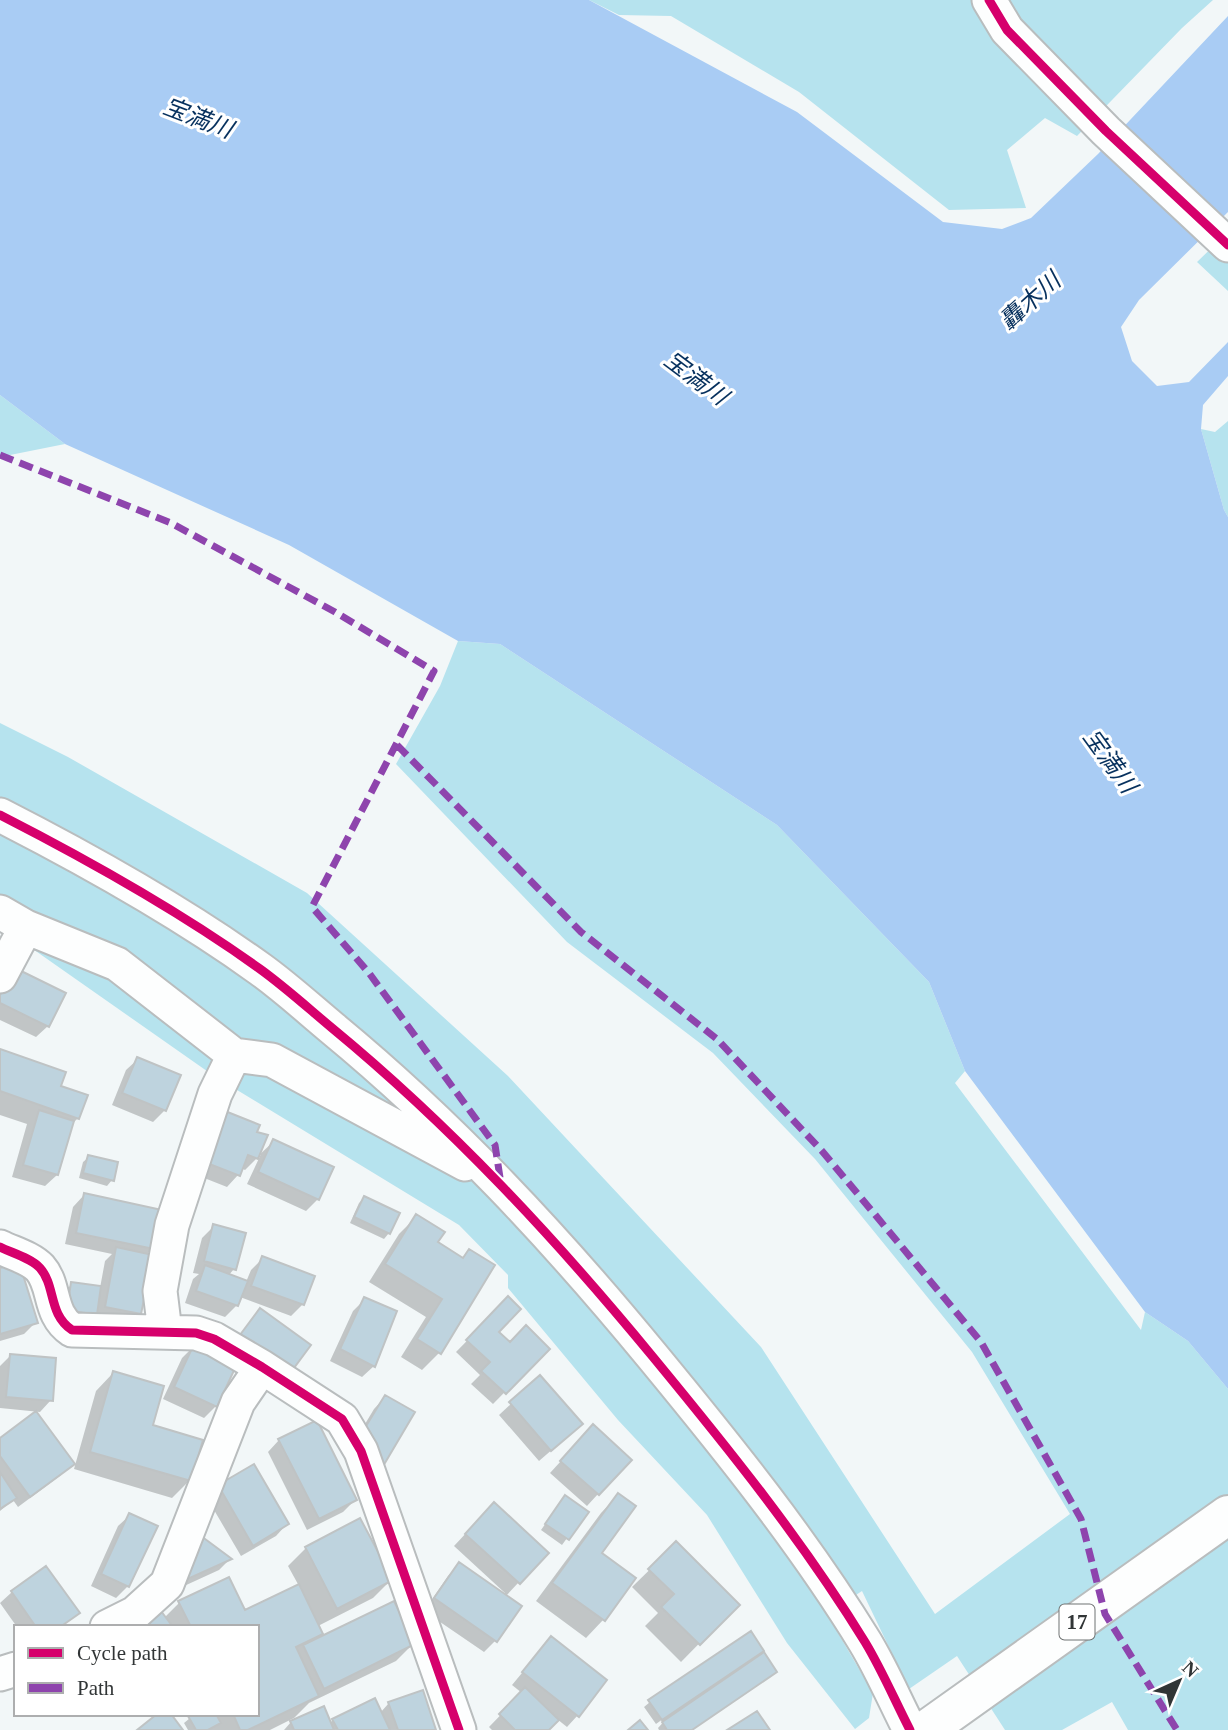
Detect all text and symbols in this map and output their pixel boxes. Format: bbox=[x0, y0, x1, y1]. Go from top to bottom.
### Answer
water label: 宝満川 bbox=[160, 93, 239, 144]
water label: 轟木川 bbox=[995, 265, 1068, 335]
water label: 宝満川 bbox=[659, 346, 735, 412]
water label: 宝満川 bbox=[1078, 724, 1143, 800]
road number: 17 bbox=[1060, 1604, 1094, 1640]
legend bbox=[14, 1625, 259, 1716]
text: Cycle path bbox=[77, 1641, 168, 1665]
north arrow bbox=[1144, 1646, 1214, 1716]
text: N bbox=[1178, 1657, 1203, 1682]
text: Path bbox=[77, 1676, 115, 1700]

